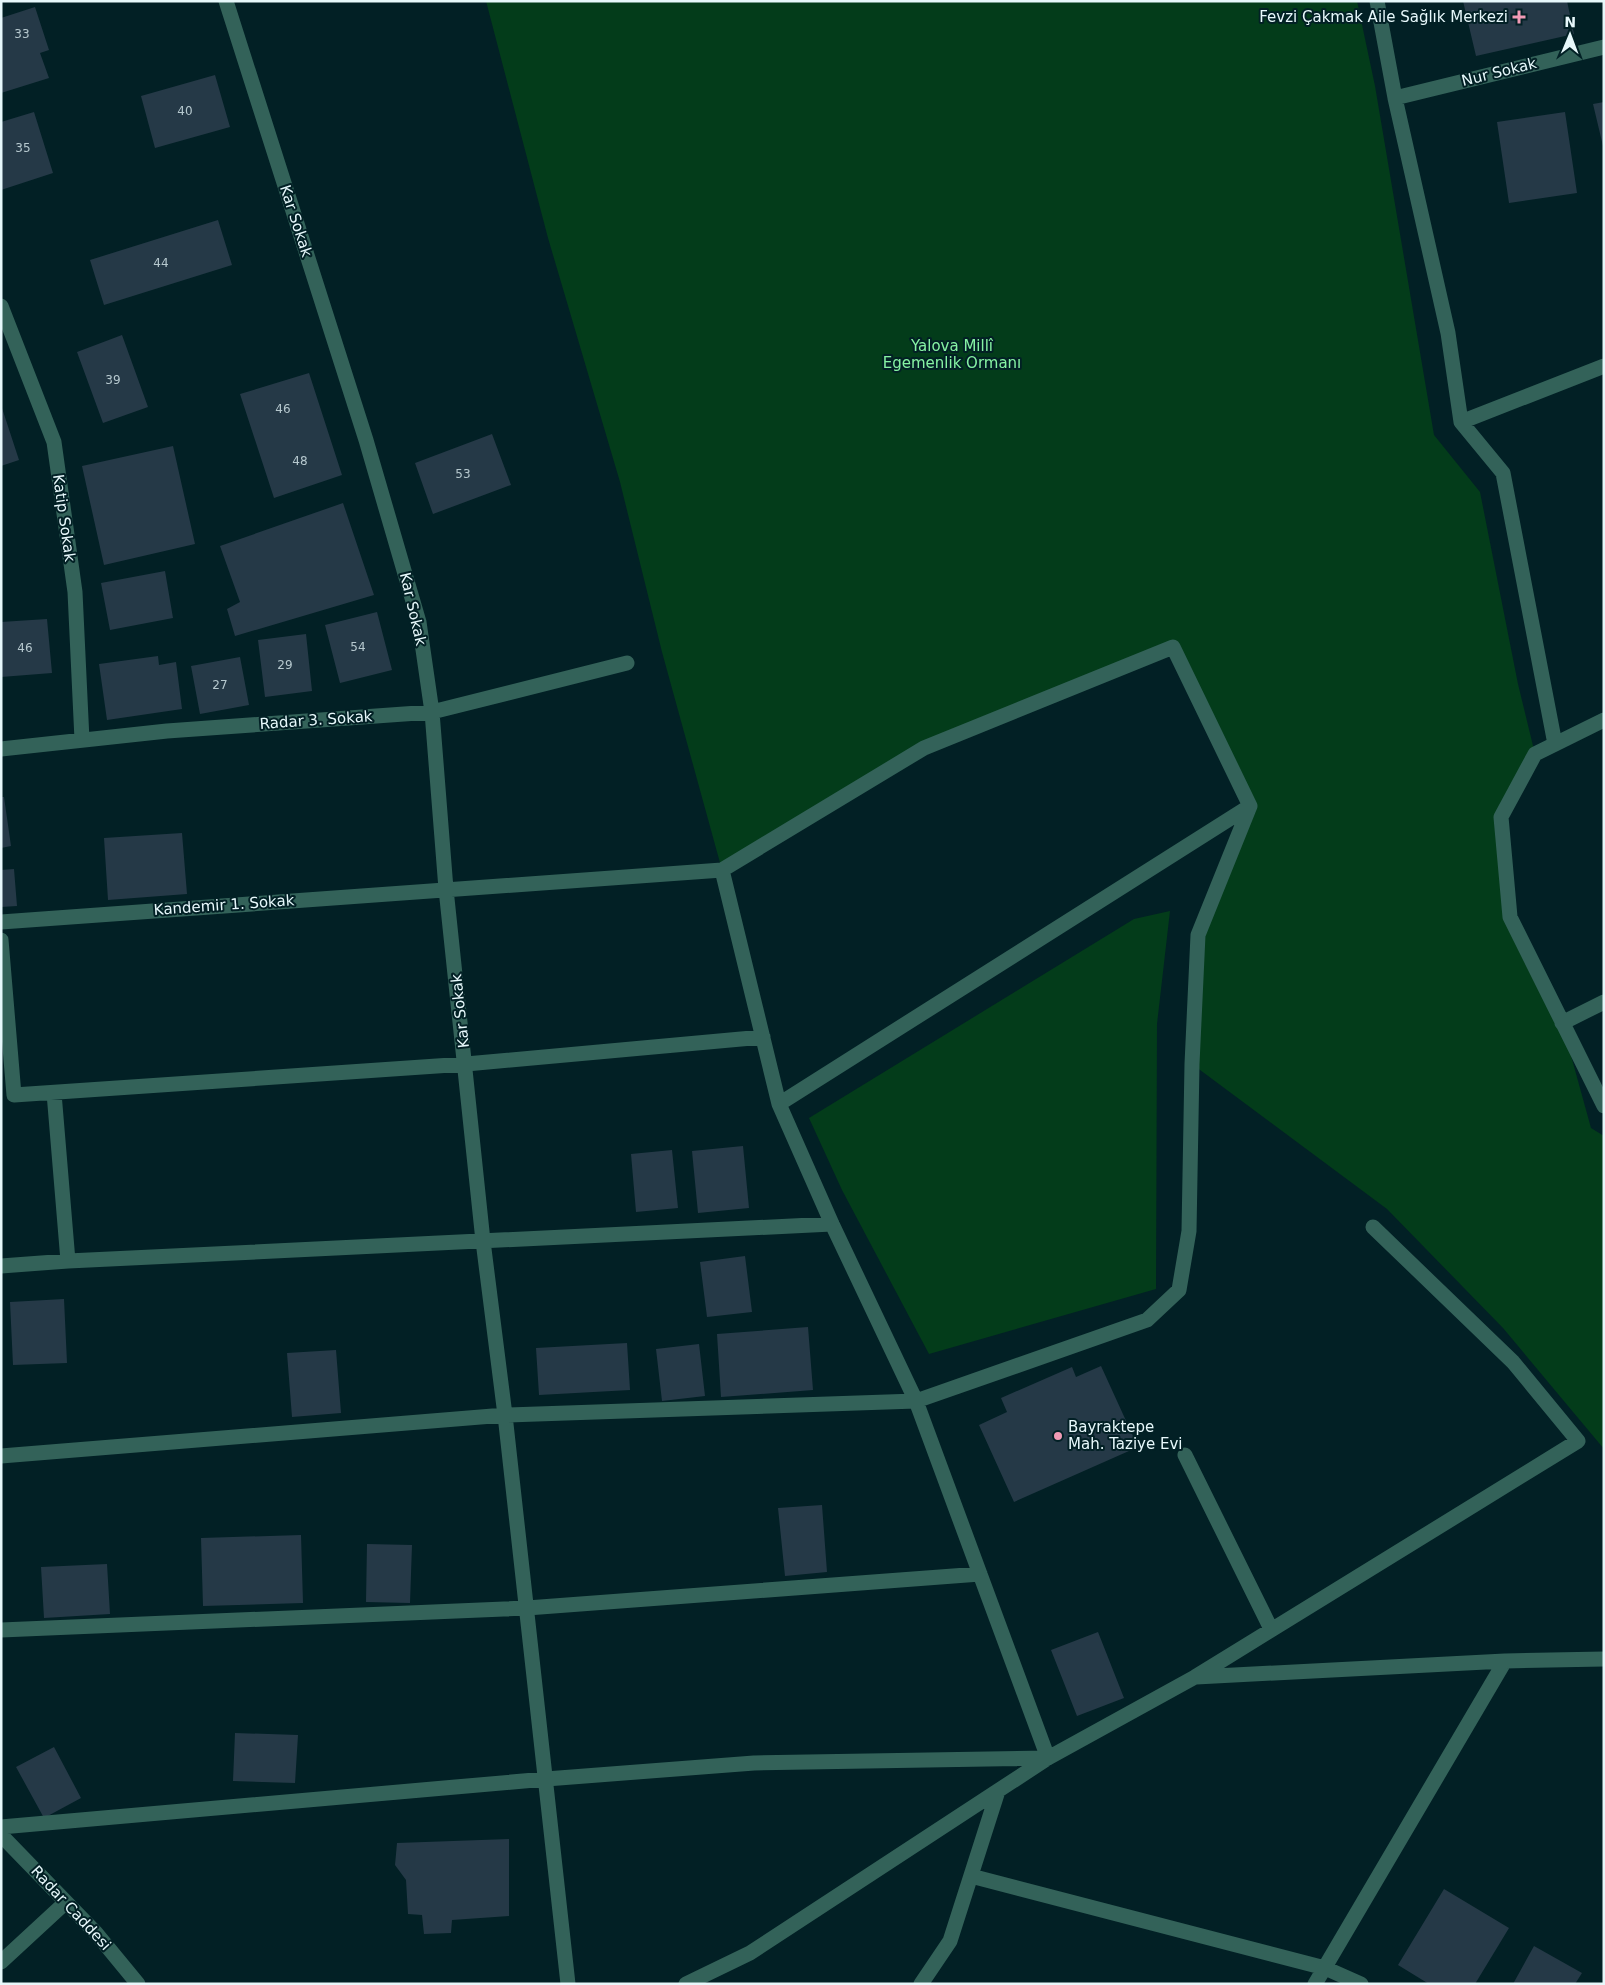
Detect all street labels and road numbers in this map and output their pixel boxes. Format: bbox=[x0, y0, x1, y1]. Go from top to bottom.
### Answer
street label: Nur Sokak bbox=[1460, 54, 1539, 90]
street label: Kar Sokak bbox=[276, 183, 316, 260]
street label: Katip Sokak bbox=[49, 473, 79, 563]
street label: Kar Sokak bbox=[396, 571, 430, 648]
street label: Radar 3. Sokak bbox=[259, 707, 373, 733]
street label: Kandemir 1. Sokak bbox=[153, 891, 295, 919]
street label: Kar Sokak bbox=[447, 973, 473, 1049]
street label: Radar Caddesi bbox=[27, 1862, 115, 1954]

